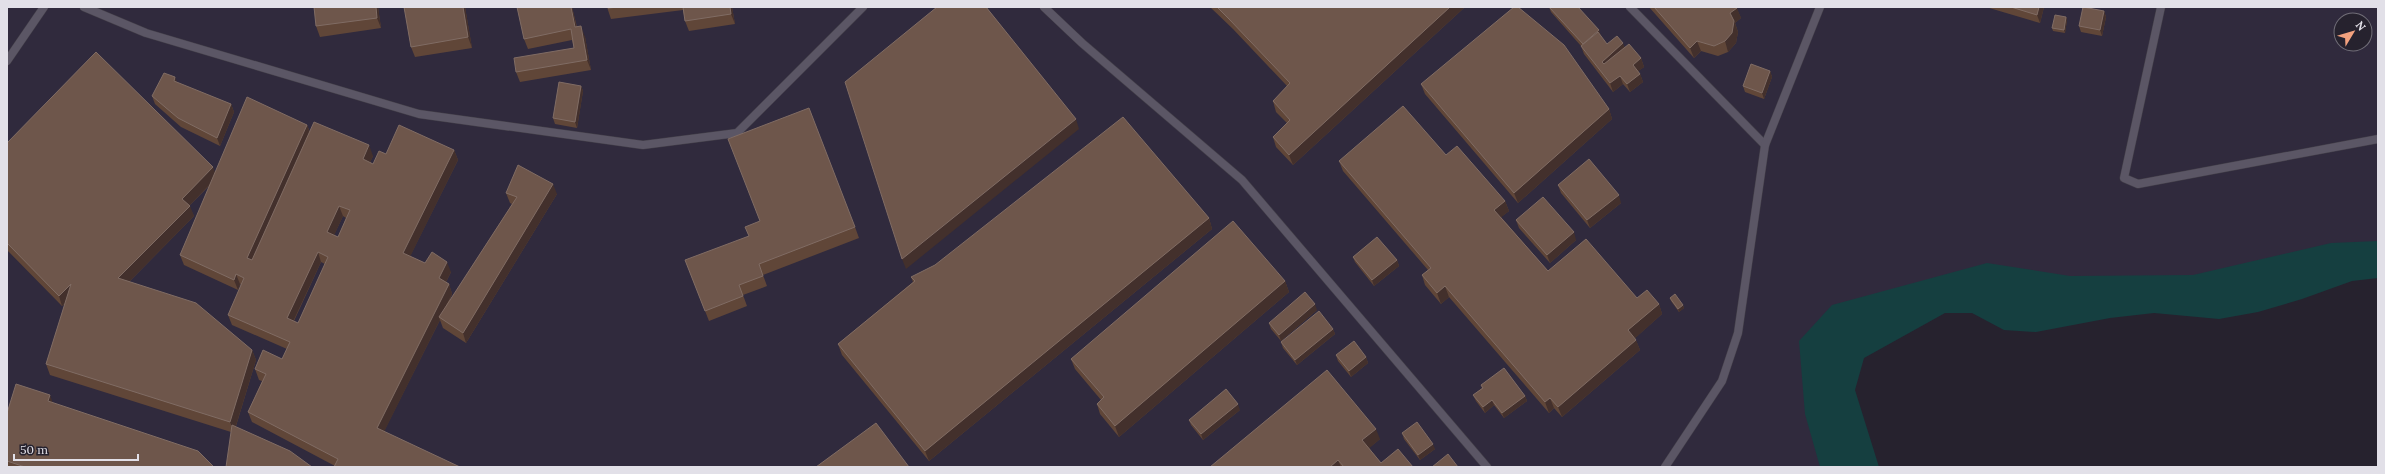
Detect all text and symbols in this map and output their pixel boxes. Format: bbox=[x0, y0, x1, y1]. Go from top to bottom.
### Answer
north arrow bbox=[2333, 12, 2373, 52]
text: N bbox=[2353, 18, 2369, 34]
scale bar bbox=[14, 436, 138, 462]
text: 50 m bbox=[20, 442, 48, 457]

